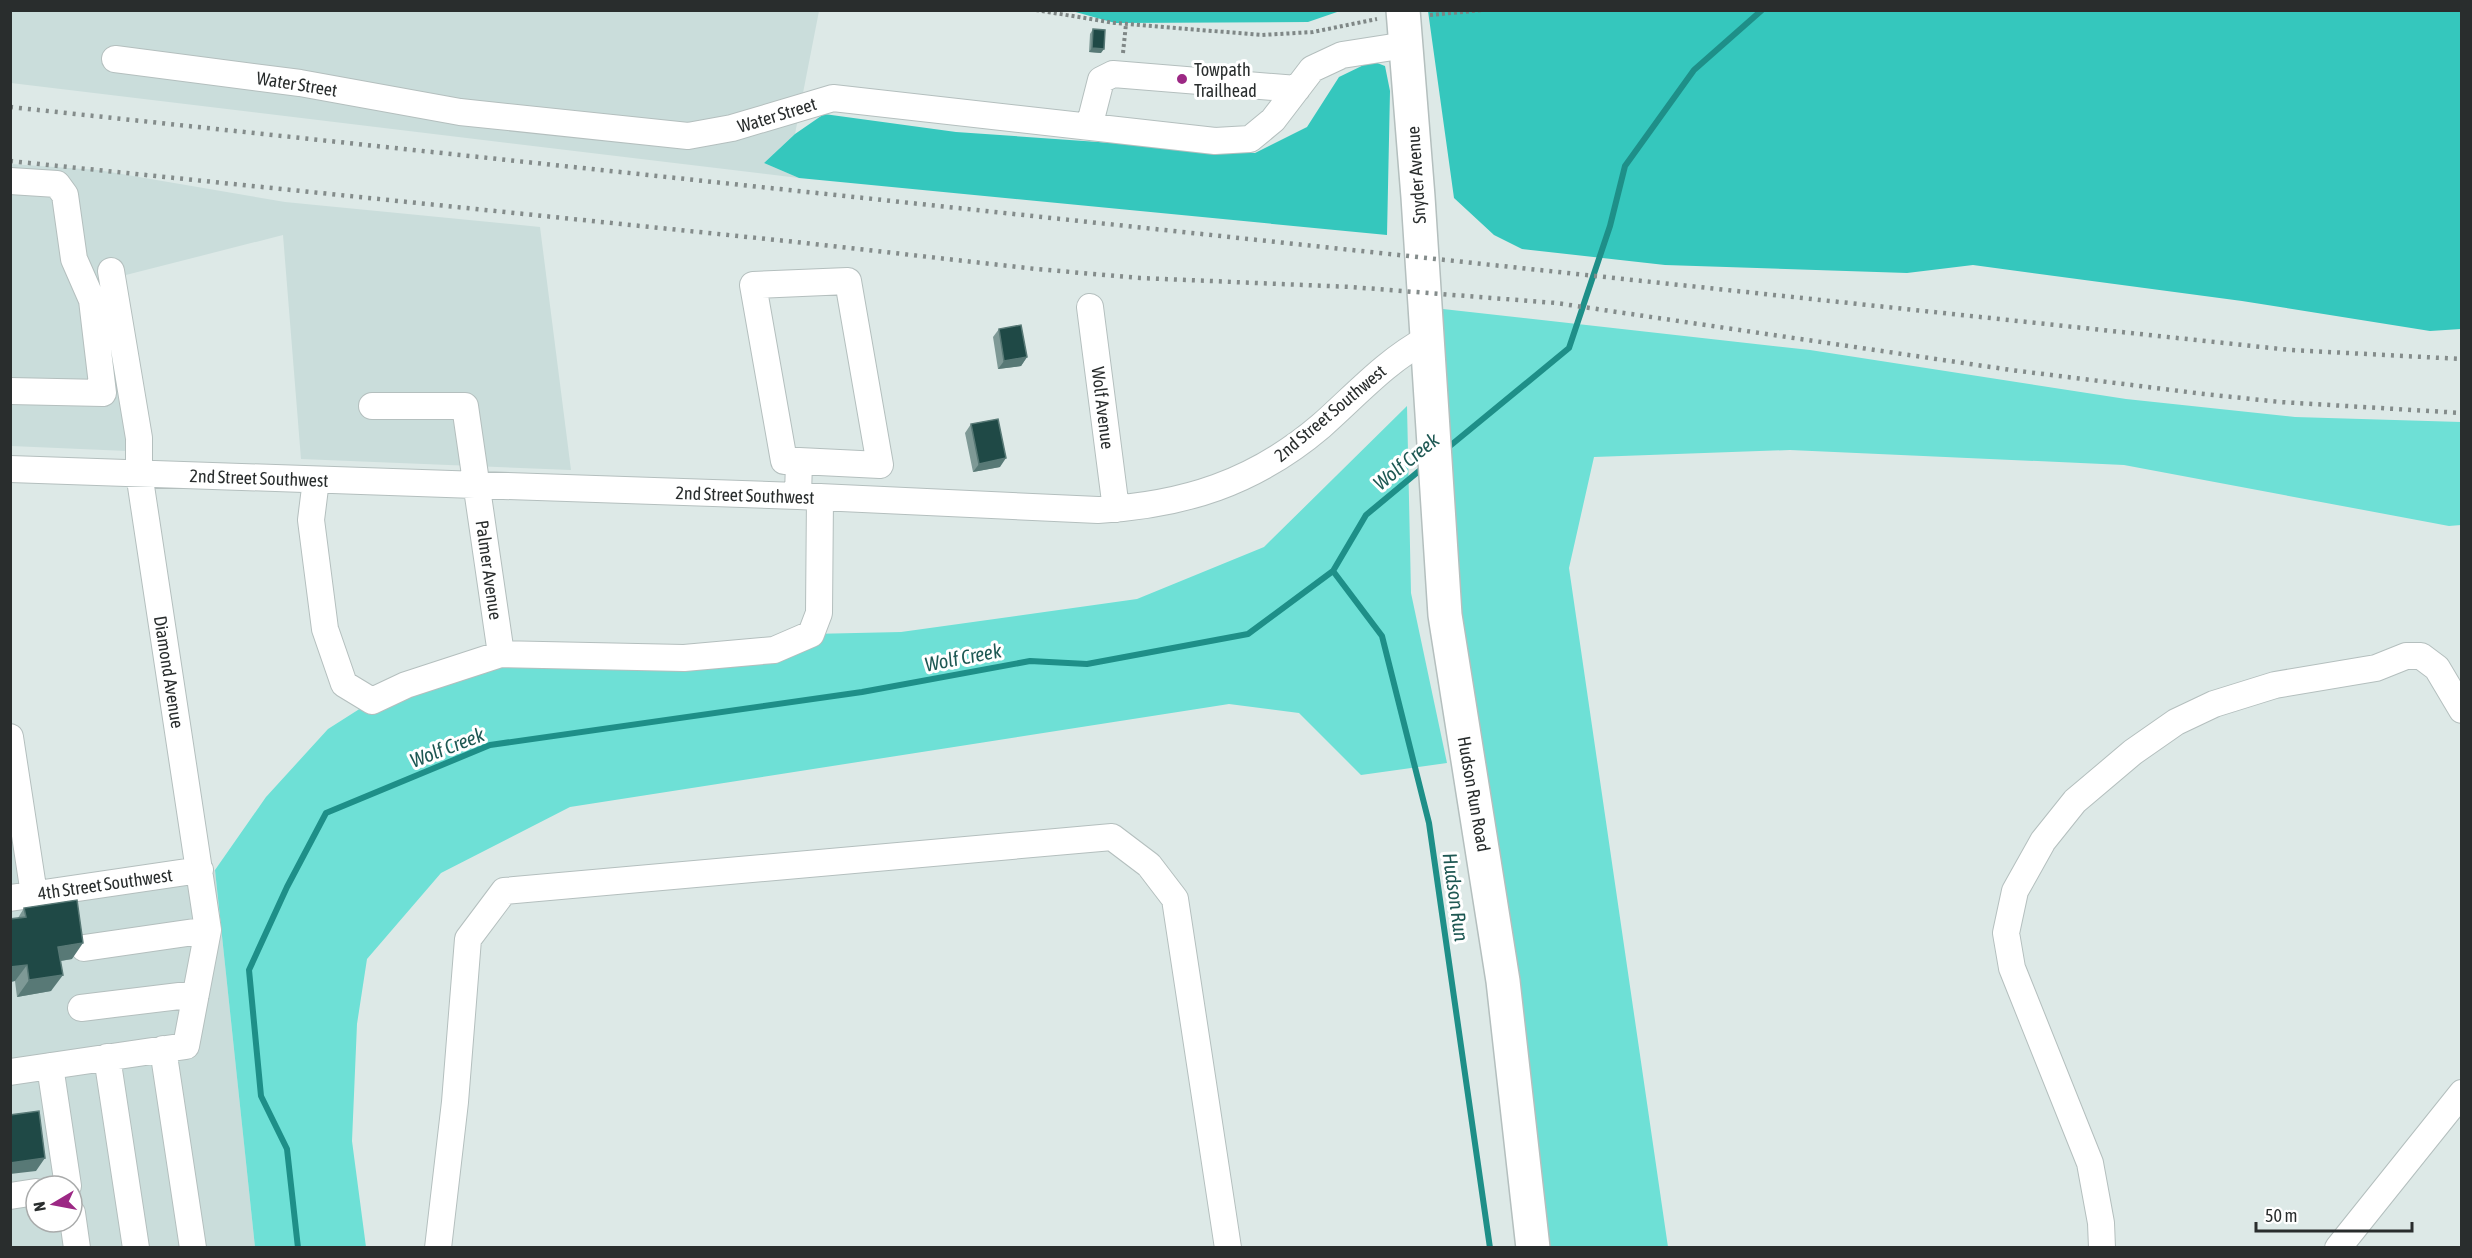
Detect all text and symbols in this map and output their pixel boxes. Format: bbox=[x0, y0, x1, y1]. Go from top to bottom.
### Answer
place label: Towpath Trailhead bbox=[1194, 59, 1257, 101]
street label: Water Street bbox=[255, 67, 339, 101]
marker: Towpath Trailhead bbox=[1175, 72, 1189, 86]
street label: Water Street bbox=[735, 93, 819, 137]
street label: Snyder Avenue bbox=[1402, 125, 1430, 225]
street label: 2nd Street Southwest bbox=[1270, 360, 1390, 466]
street label: Wolf Avenue bbox=[1088, 366, 1118, 450]
water label: Wolf Creek bbox=[1369, 427, 1444, 494]
street label: 2nd Street Southwest bbox=[189, 465, 329, 491]
street label: 2nd Street Southwest bbox=[675, 482, 815, 508]
street label: Palmer Avenue bbox=[472, 519, 506, 621]
street label: Diamond Avenue bbox=[150, 614, 188, 730]
water label: Wolf Creek bbox=[923, 638, 1004, 676]
water label: Wolf Creek bbox=[407, 722, 488, 772]
street label: Hudson Run Road bbox=[1454, 735, 1494, 853]
water label: Hudson Run bbox=[1438, 851, 1474, 943]
street label: 4th Street Southwest bbox=[36, 864, 174, 904]
north arrow bbox=[24, 1174, 84, 1234]
scale bar bbox=[2256, 1195, 2412, 1233]
text: N bbox=[30, 1200, 49, 1213]
text: 50 m bbox=[2265, 1205, 2297, 1226]

